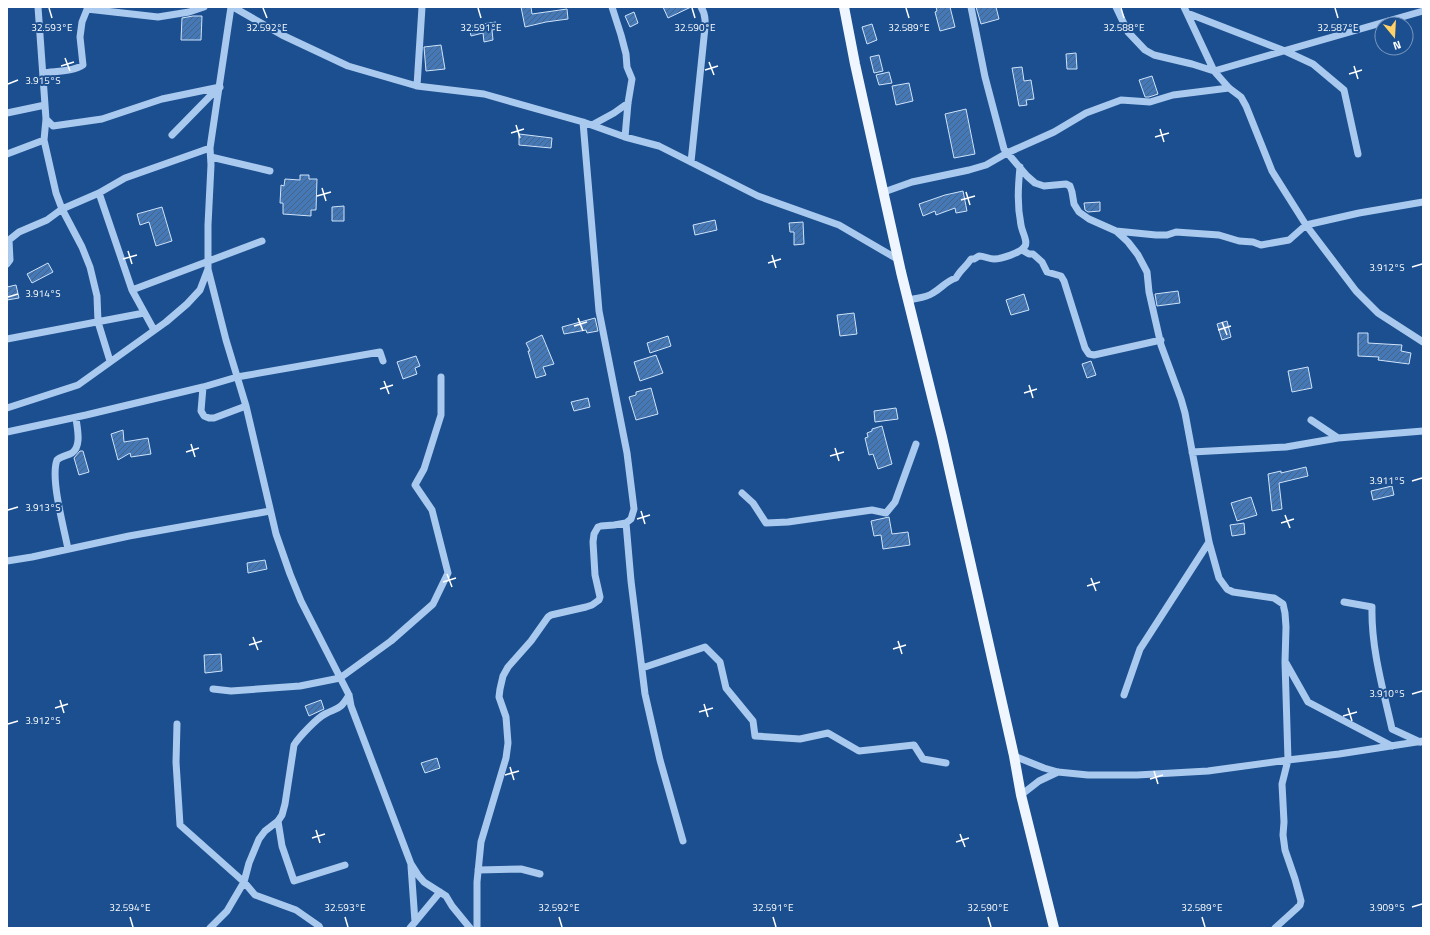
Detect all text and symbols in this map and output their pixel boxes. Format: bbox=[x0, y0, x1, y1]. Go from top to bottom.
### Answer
north arrow bbox=[1374, 16, 1414, 56]
text: 32.593°E bbox=[31, 20, 73, 35]
text: 32.592°E bbox=[246, 20, 288, 35]
text: 32.591°E bbox=[460, 20, 502, 35]
text: 32.590°E bbox=[674, 20, 716, 35]
text: 32.589°E bbox=[888, 20, 930, 35]
text: 32.588°E bbox=[1103, 20, 1145, 35]
text: 32.587°E bbox=[1317, 20, 1359, 35]
text: N bbox=[1391, 37, 1403, 54]
text: 3.915°S bbox=[25, 73, 61, 88]
text: 3.912°S bbox=[1369, 260, 1405, 275]
text: 3.914°S bbox=[25, 286, 61, 301]
text: 3.911°S bbox=[1369, 473, 1405, 488]
text: 3.913°S bbox=[25, 500, 61, 515]
text: 3.910°S bbox=[1369, 686, 1405, 701]
text: 3.912°S bbox=[25, 713, 61, 728]
text: 32.594°E bbox=[109, 900, 151, 915]
text: 32.593°E bbox=[324, 900, 366, 915]
text: 32.592°E bbox=[538, 900, 580, 915]
text: 32.591°E bbox=[752, 900, 794, 915]
text: 32.590°E bbox=[967, 900, 1009, 915]
text: 32.589°E bbox=[1181, 900, 1223, 915]
text: 3.909°S bbox=[1369, 900, 1405, 915]

